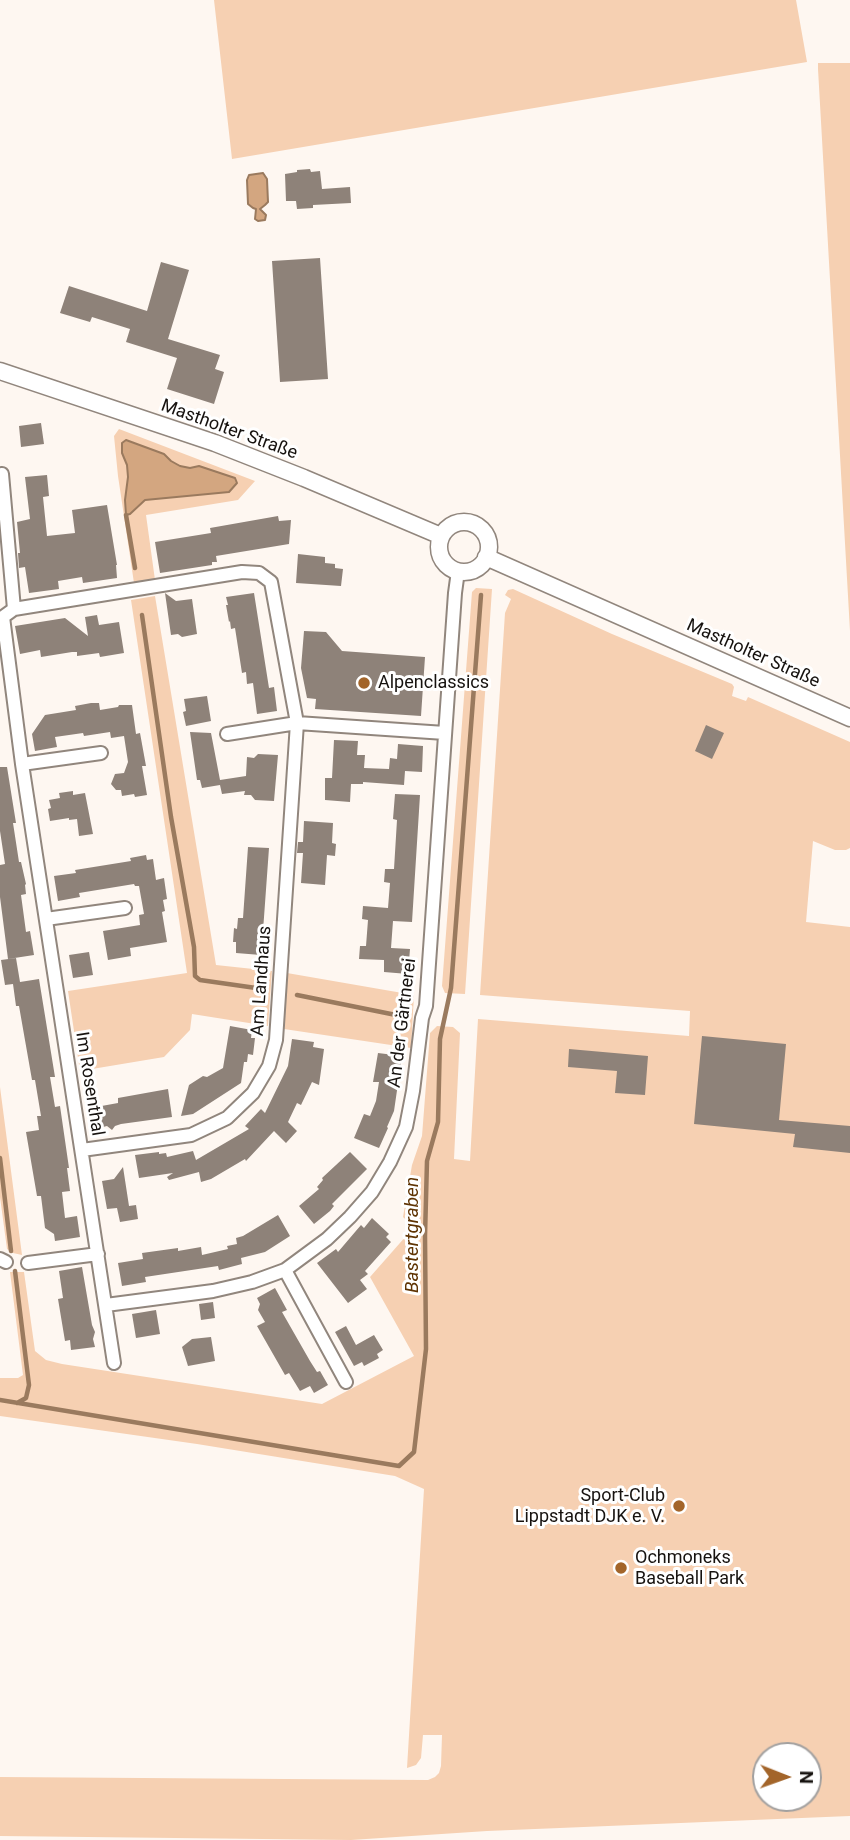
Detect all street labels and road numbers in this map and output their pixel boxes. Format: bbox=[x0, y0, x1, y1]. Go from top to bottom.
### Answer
street label: Mastholter Straße bbox=[158, 395, 300, 465]
street label: Mastholter Straße bbox=[683, 615, 823, 693]
street label: Am Landhaus bbox=[247, 925, 277, 1037]
street label: An der Gärtnerei bbox=[384, 957, 422, 1089]
street label: Im Rosenthal bbox=[70, 1030, 108, 1138]

